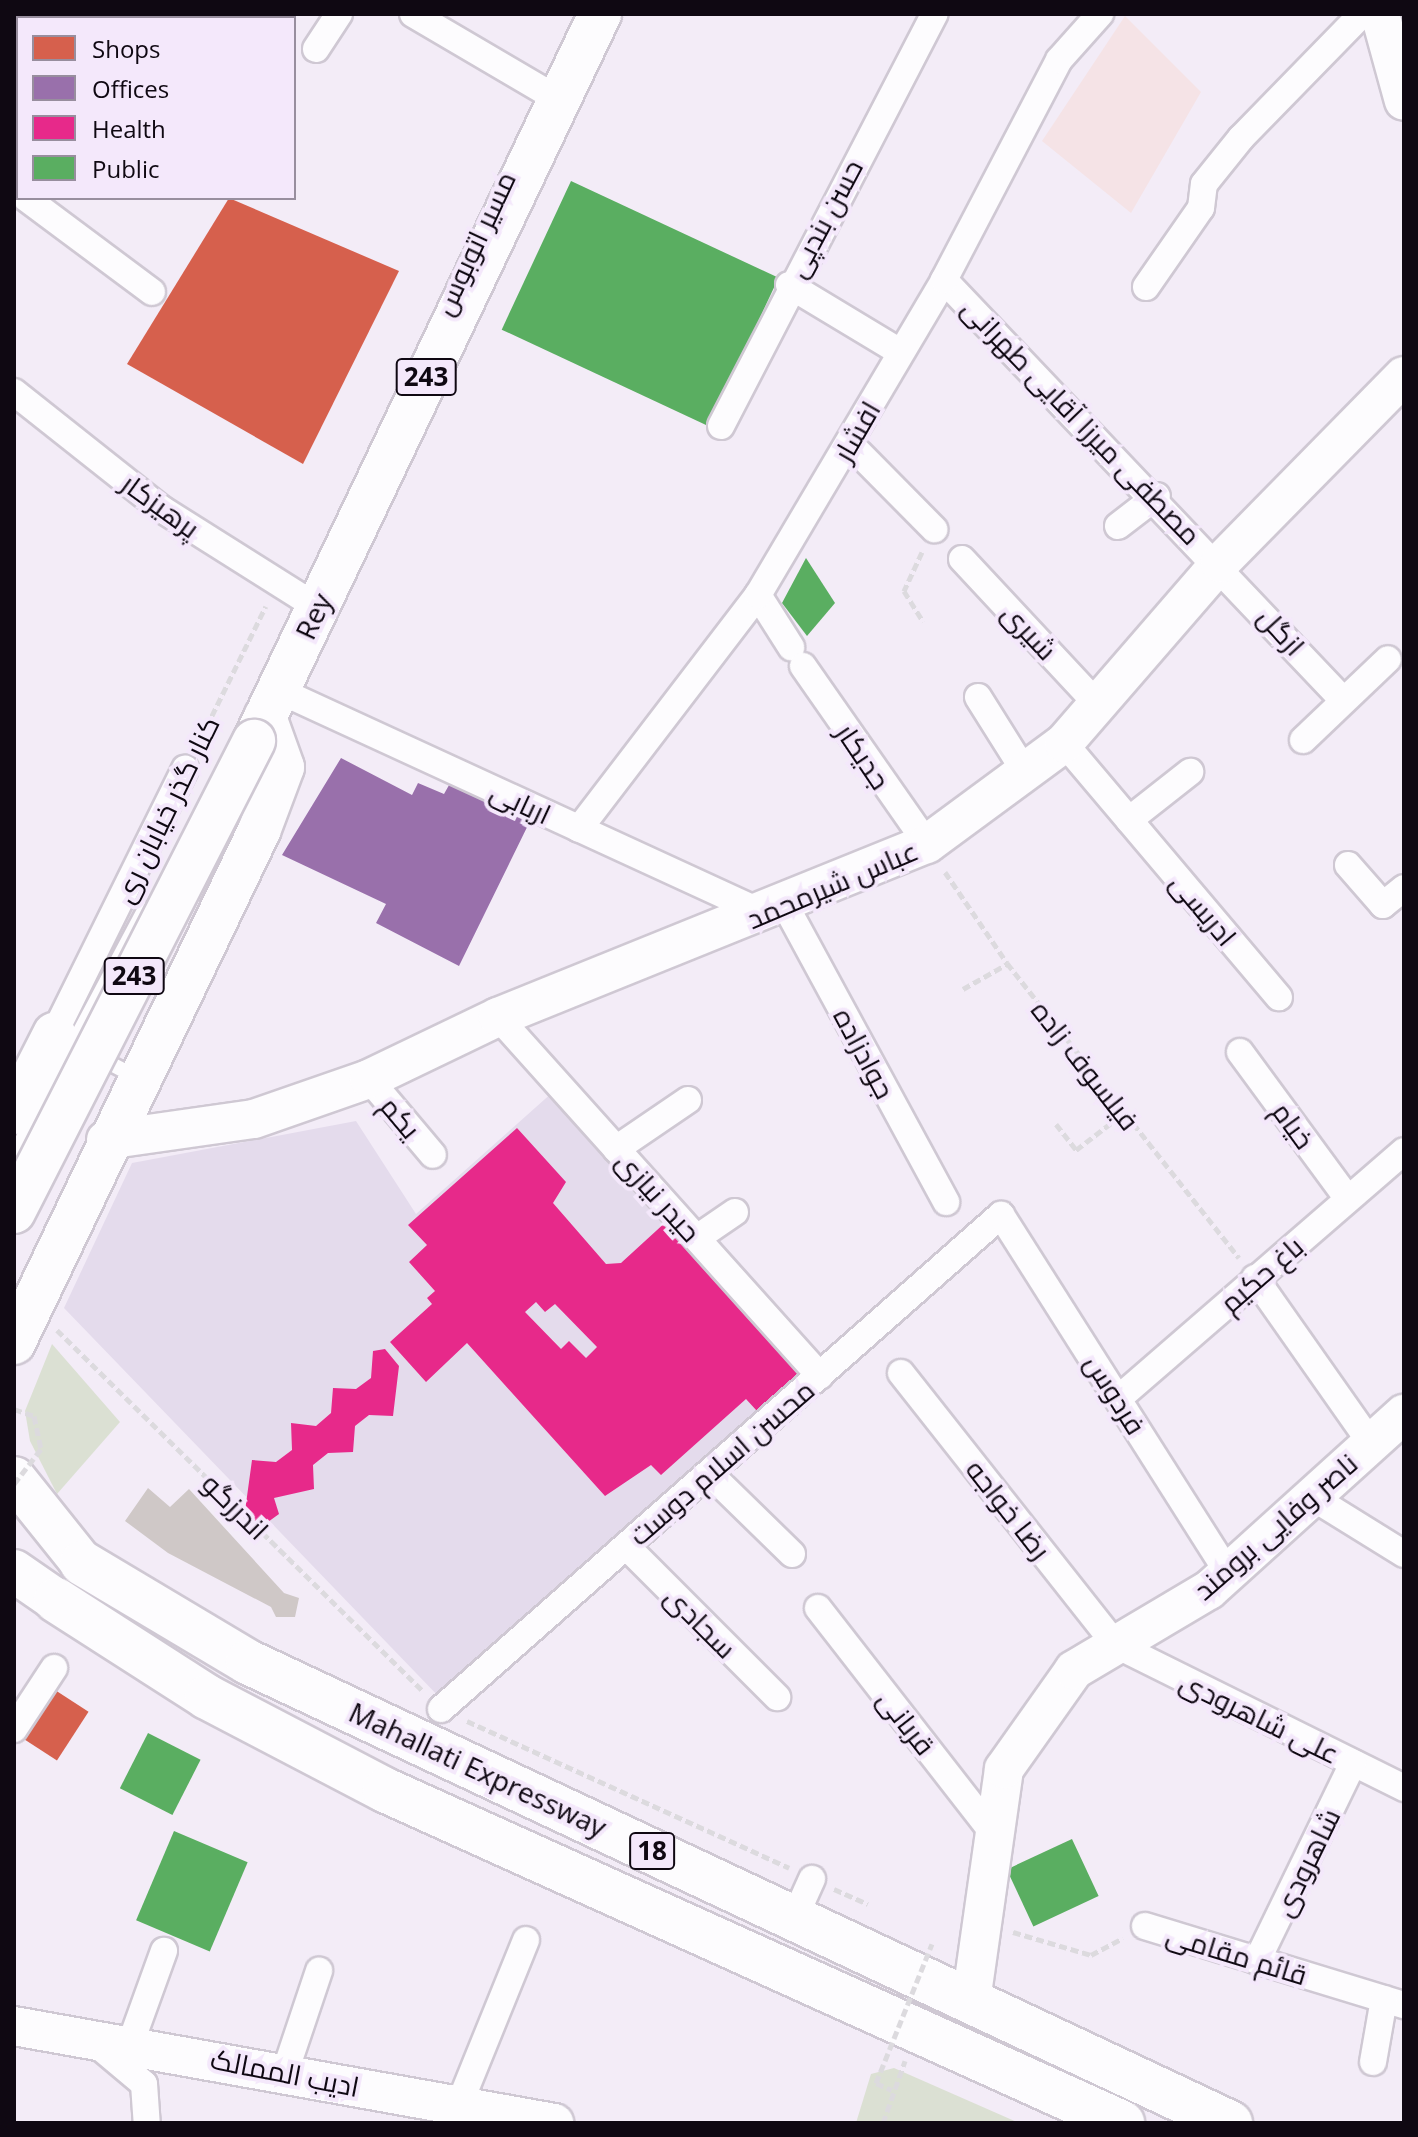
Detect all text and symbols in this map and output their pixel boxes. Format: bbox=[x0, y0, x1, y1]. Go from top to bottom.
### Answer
legend bbox=[16, 16, 296, 200]
text: Shops bbox=[92, 32, 160, 65]
text: Offices bbox=[92, 72, 169, 105]
text: Health bbox=[92, 112, 166, 145]
text: Public bbox=[92, 152, 159, 185]
street label: حسن بندپی bbox=[779, 153, 869, 283]
street label: مسیر اتوبوس bbox=[426, 166, 522, 320]
street label: مصطفی میرزا آقایی طهرانی bbox=[956, 291, 1208, 551]
road number: 243 bbox=[394, 355, 458, 399]
street label: افشار bbox=[825, 395, 887, 467]
street label: پرهیزکار bbox=[116, 466, 206, 544]
street label: Rey bbox=[288, 588, 338, 644]
street label: شیری bbox=[996, 596, 1064, 666]
street label: ازگل bbox=[1252, 600, 1312, 662]
street label: کنار گذر خیابان ری bbox=[106, 710, 226, 908]
street label: جدیکار bbox=[830, 717, 898, 795]
street label: اربابی bbox=[485, 773, 557, 831]
street label: عباس شیرمحمد bbox=[741, 833, 923, 935]
street label: ادریسی bbox=[1164, 866, 1244, 952]
road number: 243 bbox=[102, 954, 166, 998]
street label: فیلسوف زاده bbox=[1025, 994, 1147, 1136]
street label: جوادزاده bbox=[827, 1002, 903, 1104]
street label: یکم bbox=[374, 1089, 428, 1145]
street label: خیام bbox=[1266, 1095, 1322, 1155]
street label: حیدر نیازی bbox=[610, 1144, 708, 1248]
street label: باغ حکیم bbox=[1213, 1229, 1309, 1319]
street label: فردوس bbox=[1078, 1348, 1154, 1440]
street label: محسن اسلام دوست bbox=[622, 1372, 820, 1552]
street label: ناصر وفایی برومند bbox=[1186, 1446, 1364, 1606]
street label: رضا خواجه bbox=[960, 1453, 1058, 1565]
street label: اندرزگو bbox=[196, 1466, 276, 1546]
street label: سجادی bbox=[658, 1579, 744, 1665]
street label: علی شاهرودی bbox=[1175, 1664, 1345, 1770]
street label: قربانی bbox=[871, 1683, 943, 1761]
street label: Mahallati Expressway bbox=[344, 1695, 612, 1843]
street label: شاهرودی bbox=[1265, 1803, 1347, 1921]
road number: 18 bbox=[628, 1829, 676, 1873]
street label: قائم مقامی bbox=[1163, 1917, 1311, 1991]
street label: ادیب الممالک bbox=[208, 2041, 362, 2103]

